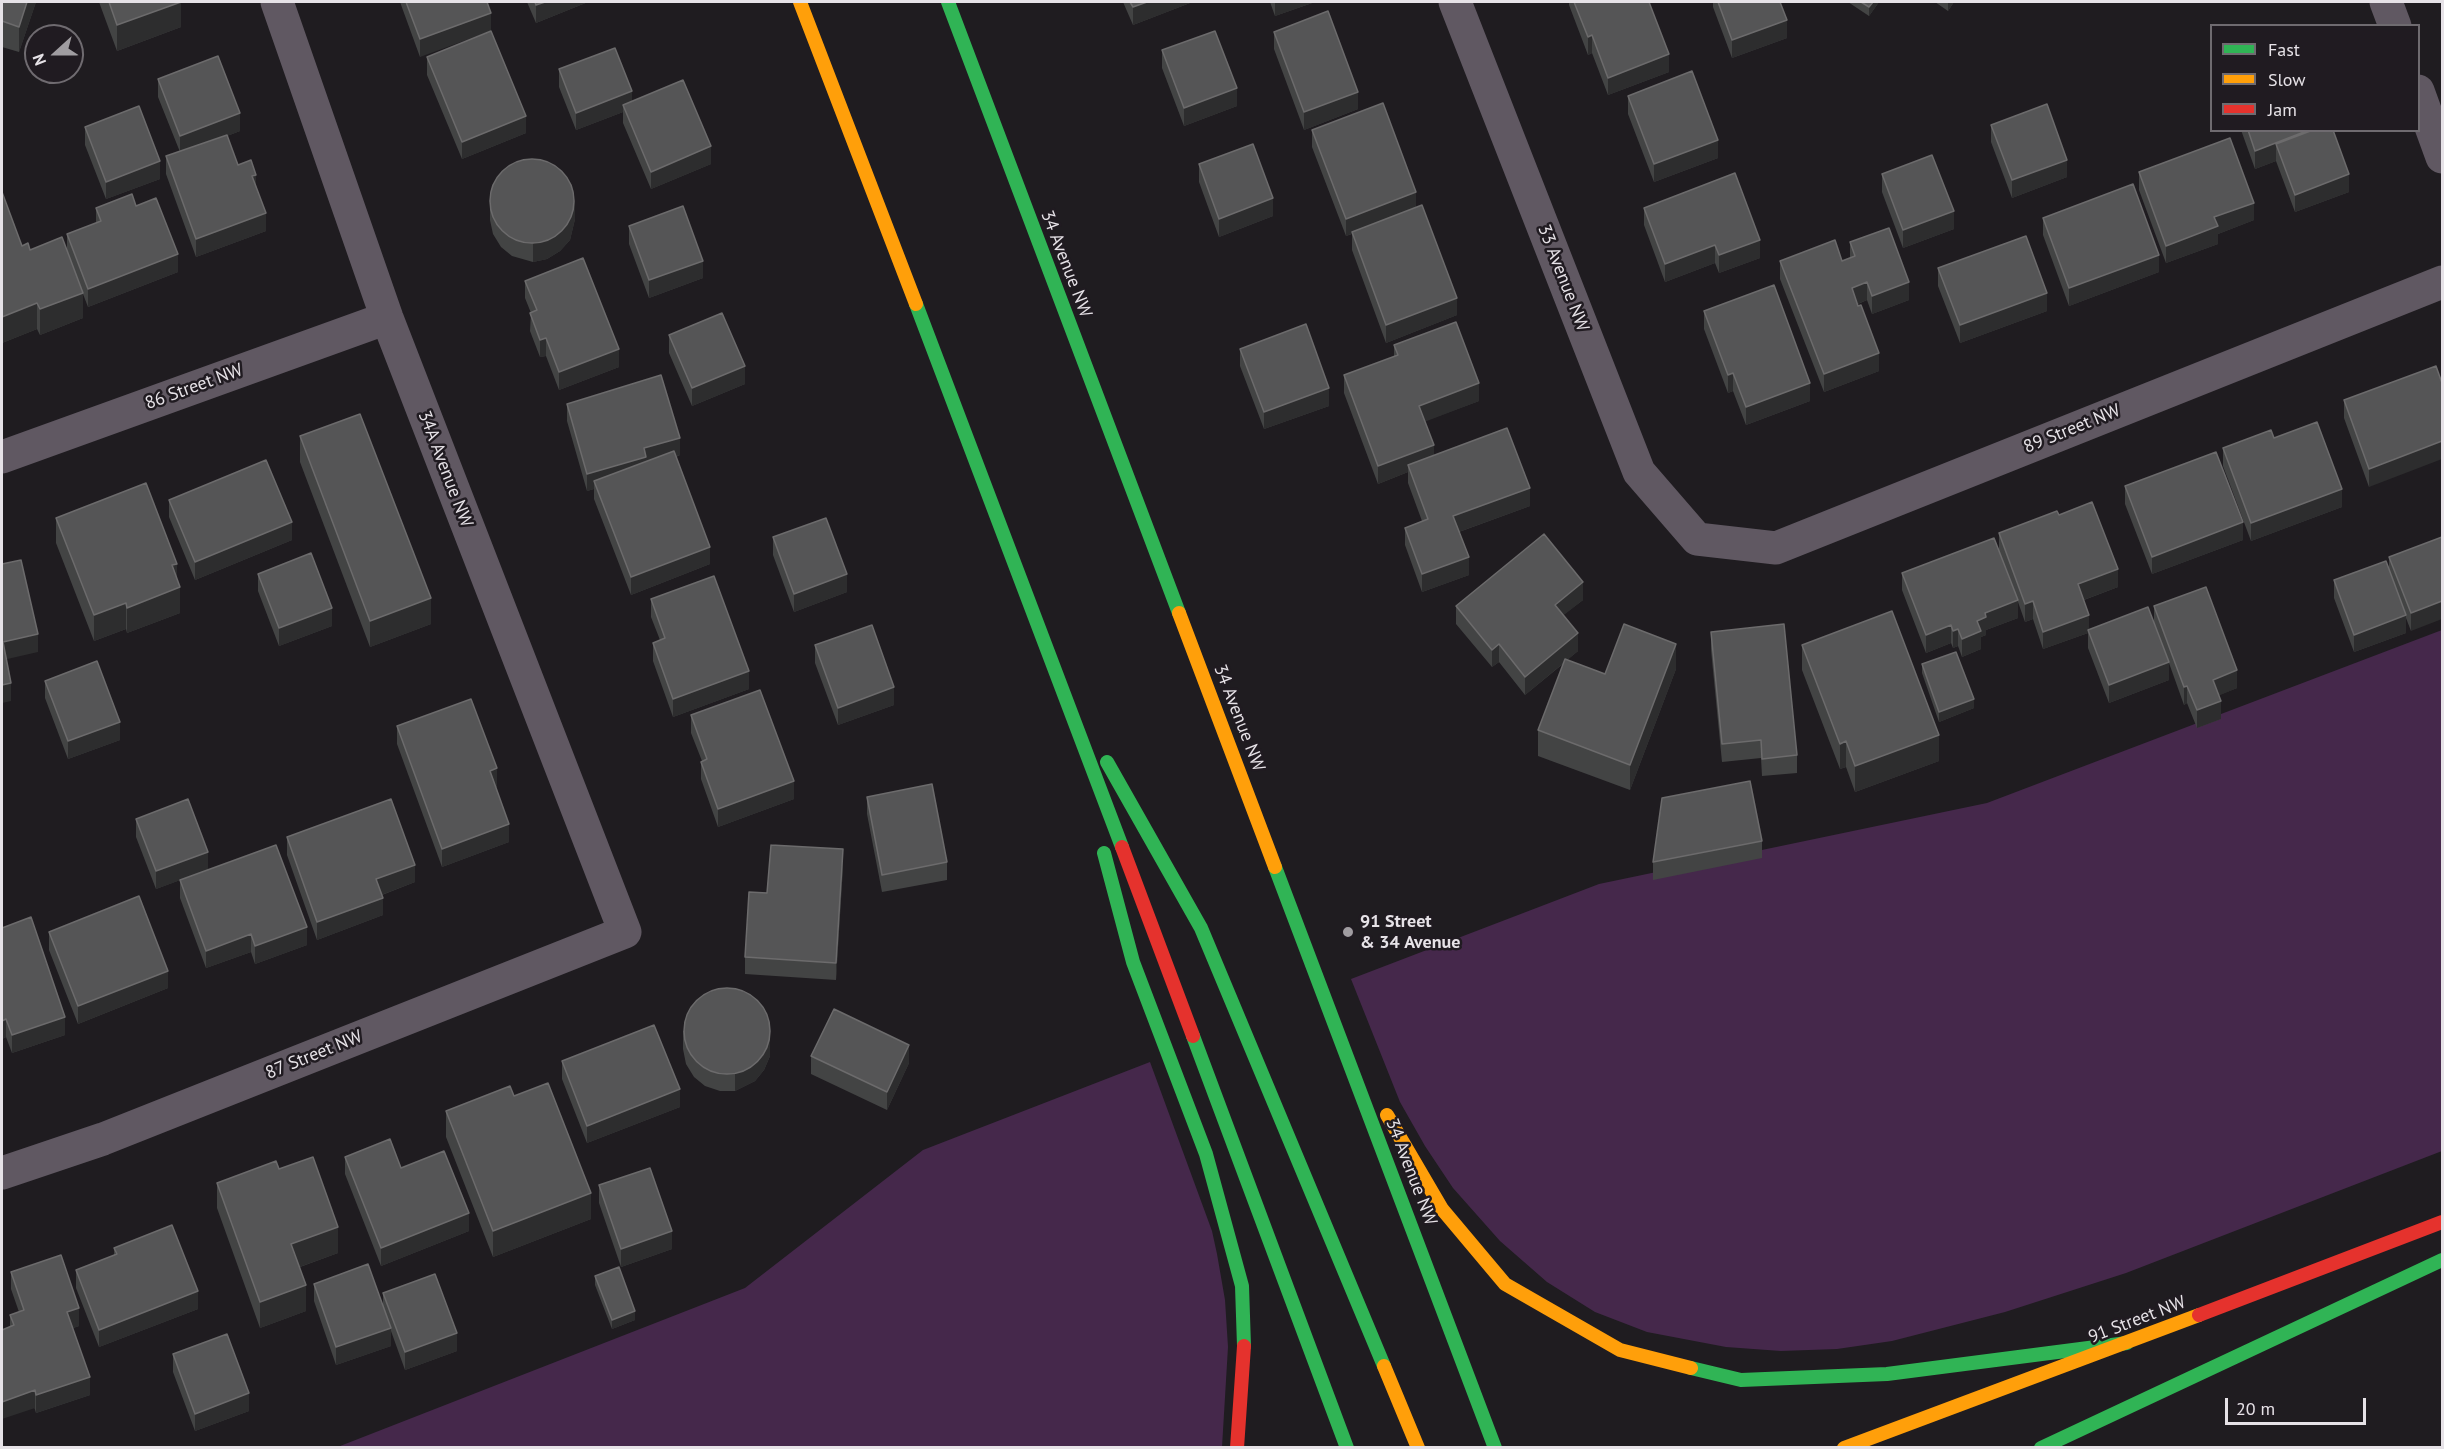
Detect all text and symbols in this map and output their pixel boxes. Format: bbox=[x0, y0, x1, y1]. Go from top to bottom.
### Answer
north arrow bbox=[24, 24, 84, 84]
legend bbox=[2210, 24, 2420, 132]
text: Fast bbox=[2268, 38, 2300, 61]
text: N bbox=[28, 51, 50, 68]
text: Slow bbox=[2268, 68, 2306, 91]
text: Jam bbox=[2268, 98, 2297, 121]
street label: 34 Avenue NW bbox=[1036, 208, 1096, 320]
street label: 33 Avenue NW bbox=[1533, 222, 1593, 334]
street label: 86 Street NW bbox=[142, 359, 246, 415]
street label: 89 Street NW bbox=[2021, 400, 2123, 458]
street label: 34A Avenue NW bbox=[413, 408, 477, 530]
street label: 34 Avenue NW bbox=[1209, 662, 1269, 774]
place label: 91 Street & 34 Avenue bbox=[1360, 911, 1460, 954]
marker: 91 Street & 34 Avenue bbox=[1341, 925, 1355, 939]
street label: 87 Street NW bbox=[263, 1026, 365, 1084]
street label: 34 Avenue NW bbox=[1381, 1116, 1441, 1228]
street label: 91 Street NW bbox=[2085, 1292, 2189, 1348]
scale bar bbox=[2228, 1386, 2369, 1424]
text: 20 m bbox=[2236, 1397, 2275, 1420]

